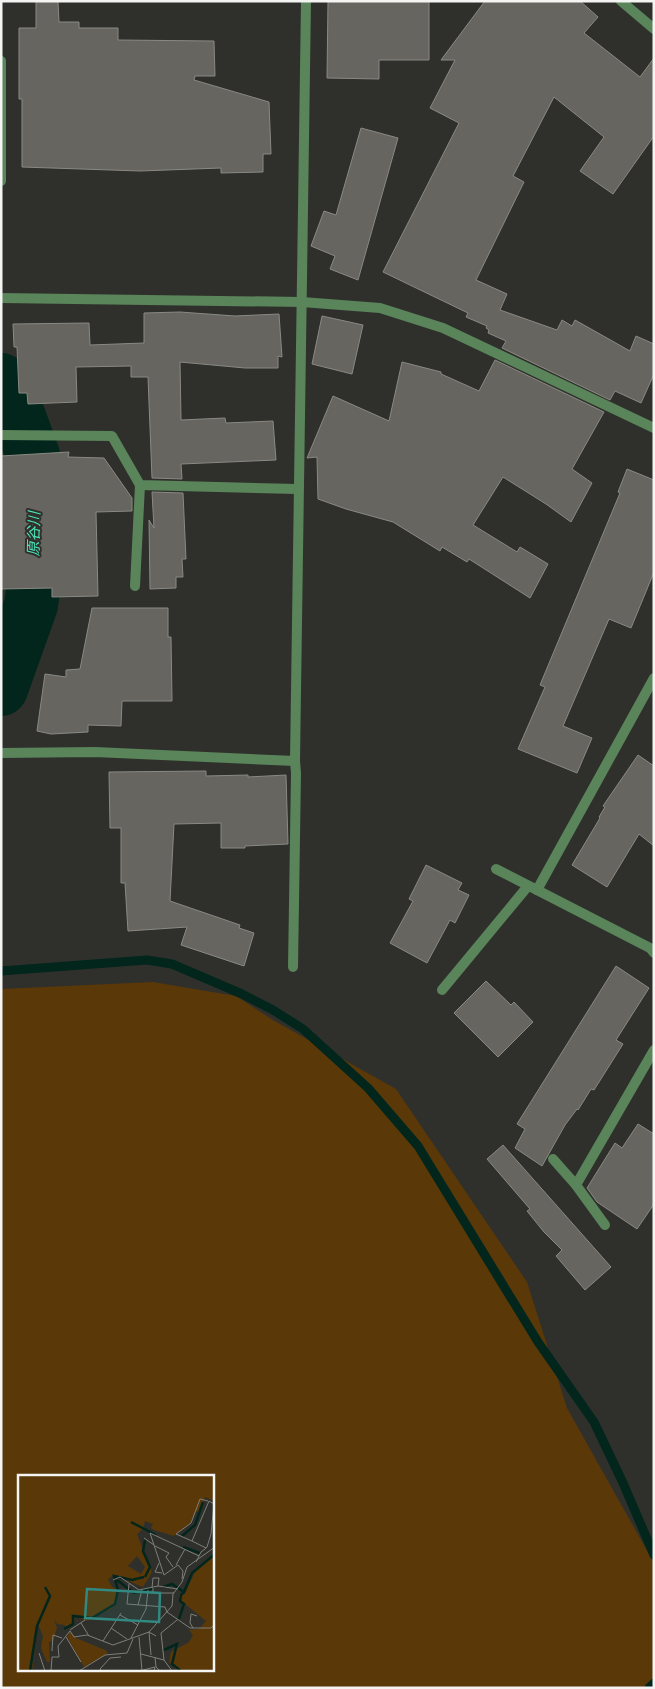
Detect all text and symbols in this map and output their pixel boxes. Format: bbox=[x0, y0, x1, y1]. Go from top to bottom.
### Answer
water label: 原谷川 bbox=[25, 509, 43, 557]
inset map bbox=[18, 1475, 214, 1672]

